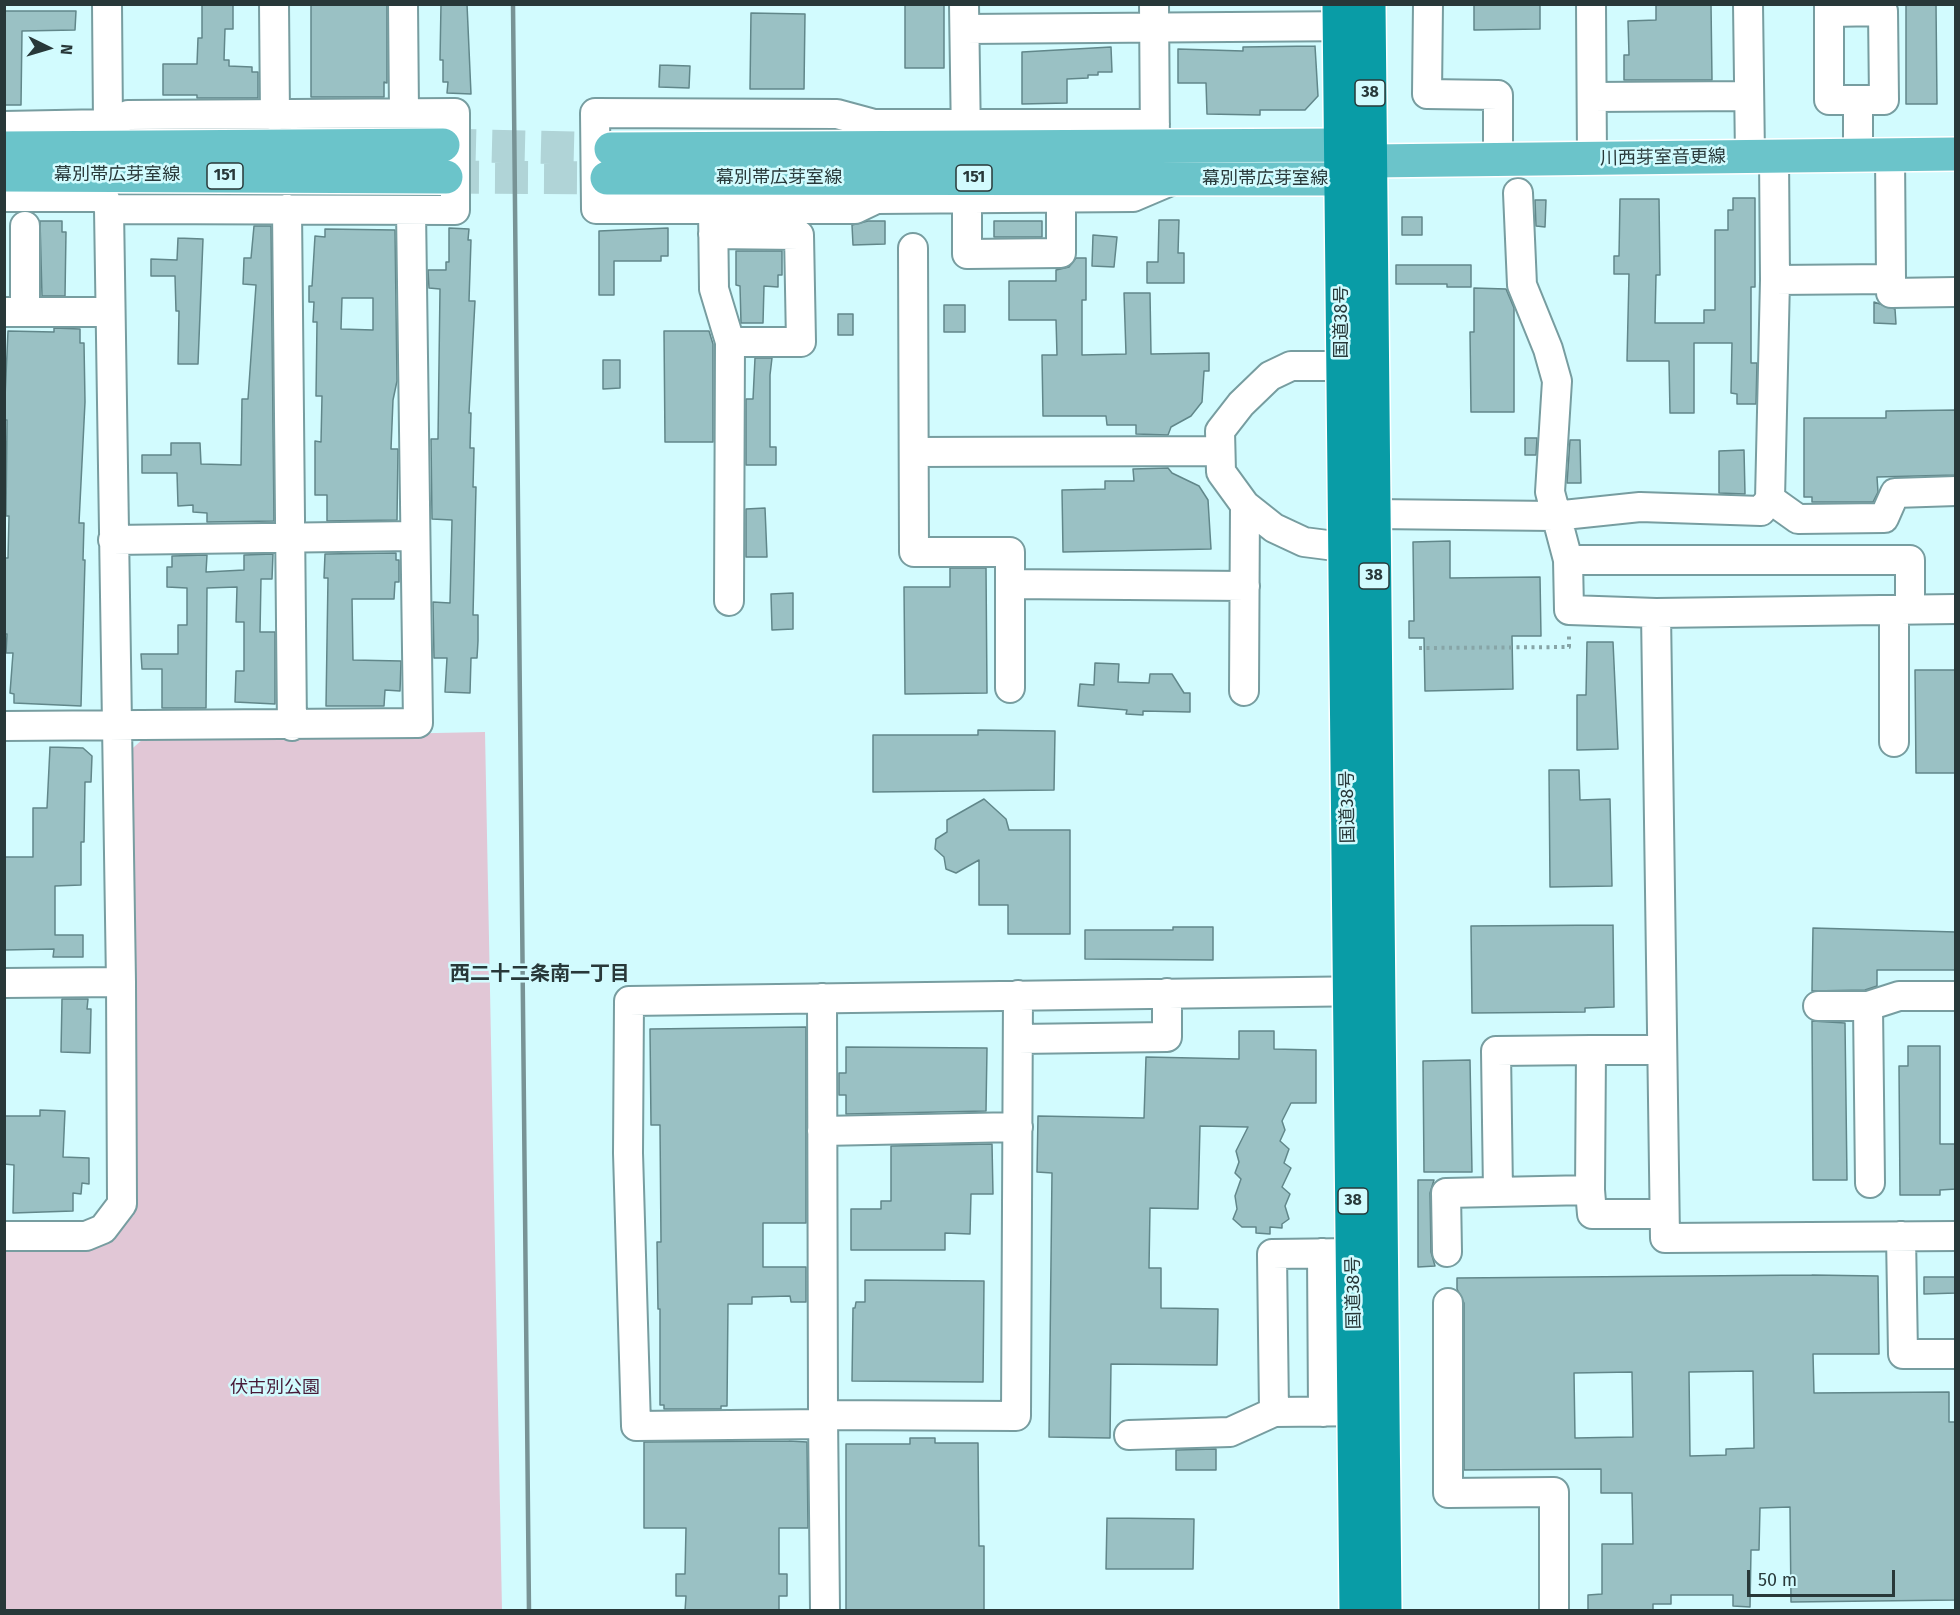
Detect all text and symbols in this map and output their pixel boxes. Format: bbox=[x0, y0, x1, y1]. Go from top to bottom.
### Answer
north arrow bbox=[18, 18, 78, 78]
text: N bbox=[57, 43, 76, 56]
road number: 38 bbox=[1355, 80, 1385, 106]
street label: 川西芽室音更線 bbox=[1600, 146, 1726, 170]
road number: 151 bbox=[207, 163, 243, 189]
street label: 幕別帯広芽室線 bbox=[54, 164, 180, 186]
road number: 151 bbox=[956, 165, 992, 191]
street label: 幕別帯広芽室線 bbox=[716, 167, 842, 189]
street label: 幕別帯広芽室線 bbox=[1202, 168, 1328, 190]
street label: 国道38号 bbox=[1331, 286, 1353, 358]
road number: 38 bbox=[1359, 563, 1389, 589]
street label: 国道38号 bbox=[1337, 770, 1359, 844]
district label: 西二十二条南一丁目 bbox=[450, 962, 630, 986]
road number: 38 bbox=[1338, 1188, 1368, 1214]
street label: 国道38号 bbox=[1343, 1256, 1365, 1330]
park label: 伏古別公園 bbox=[230, 1377, 320, 1399]
scale bar bbox=[1750, 1558, 1898, 1596]
text: 50 m bbox=[1758, 1569, 1797, 1591]

